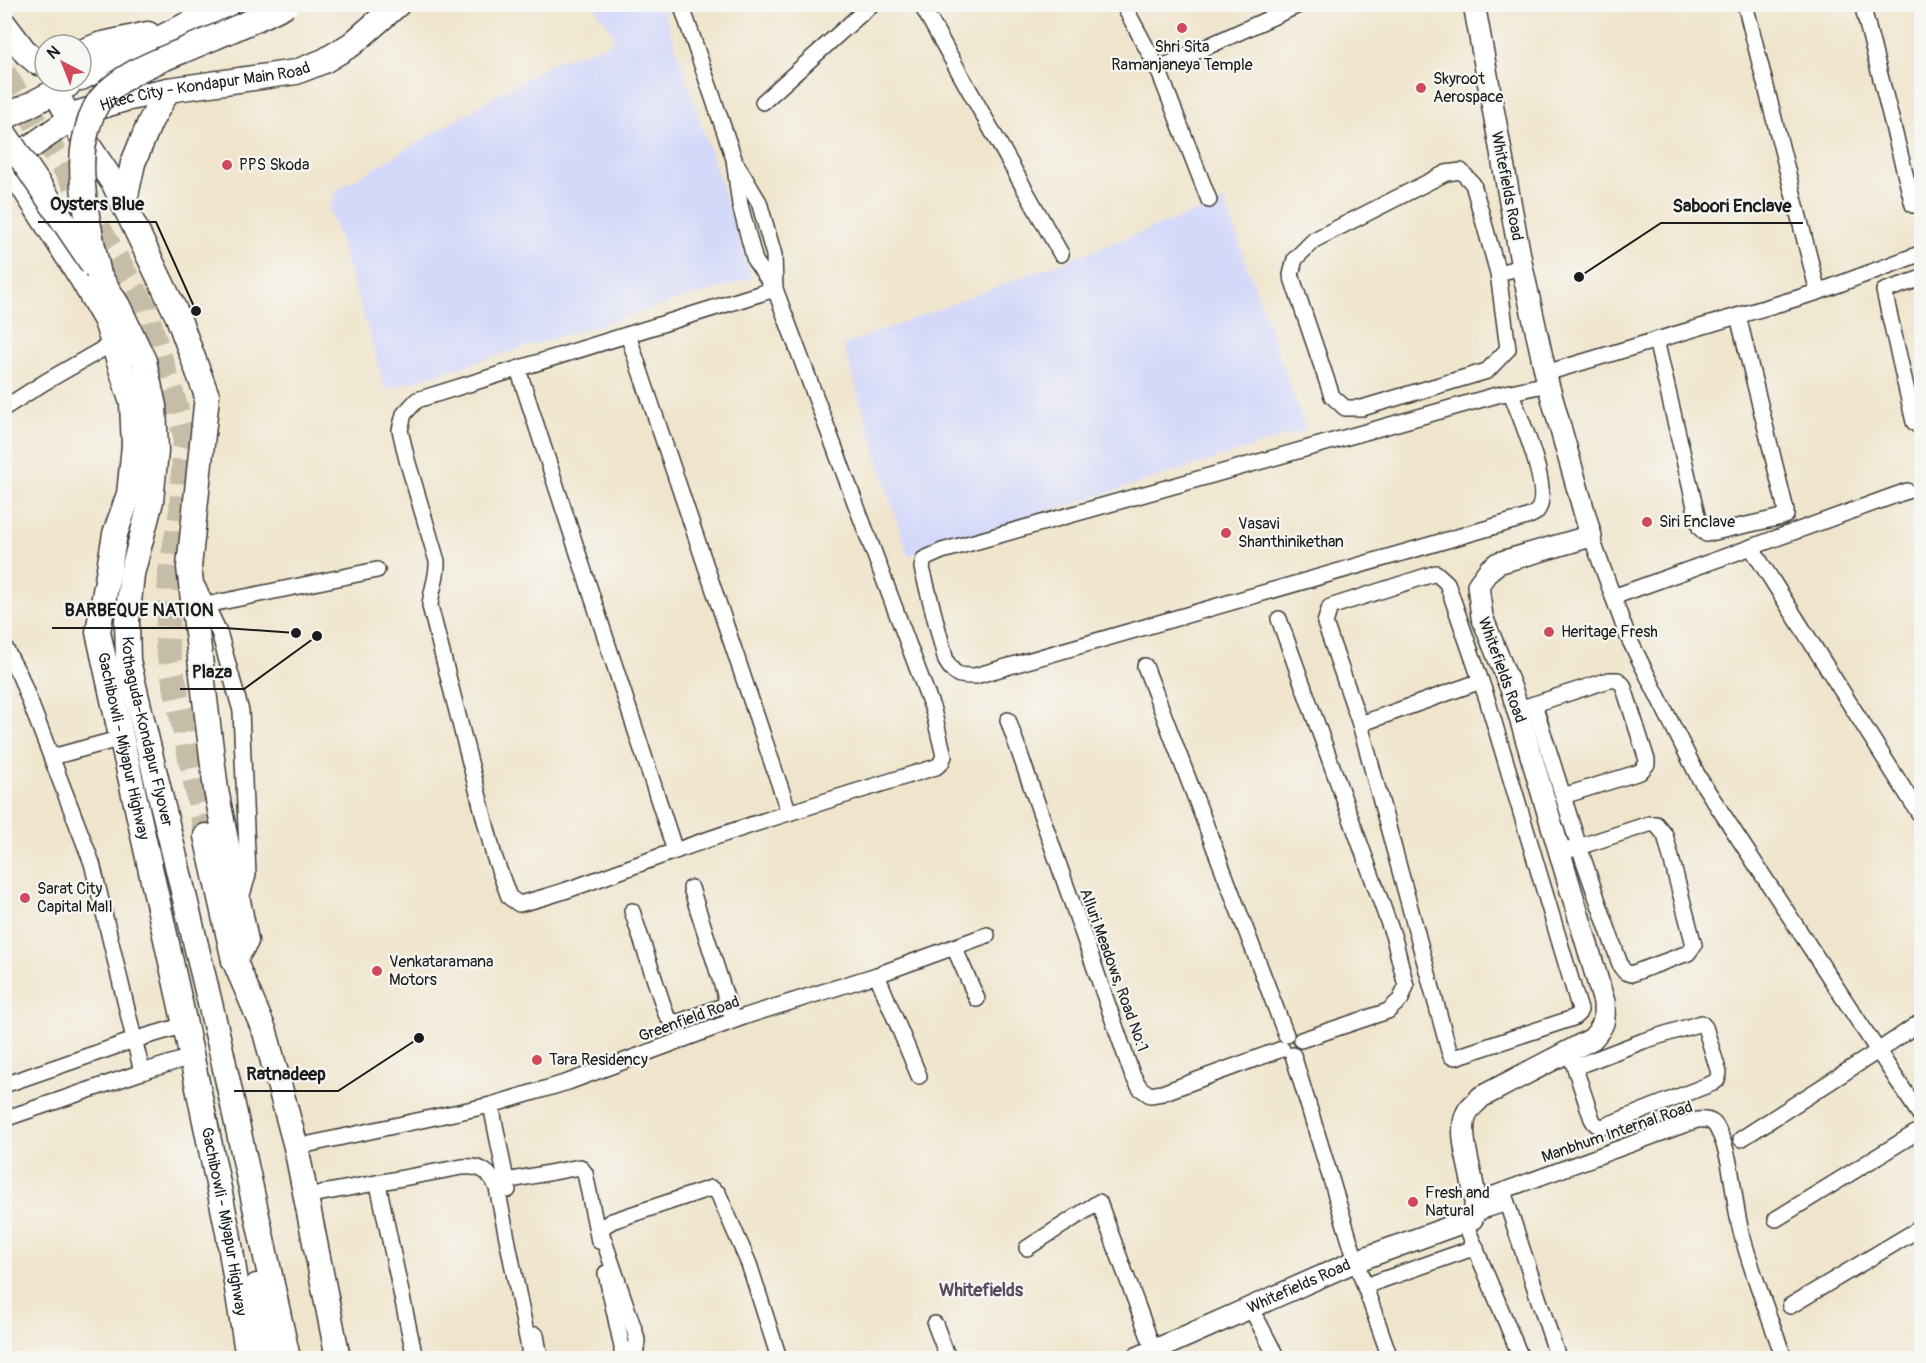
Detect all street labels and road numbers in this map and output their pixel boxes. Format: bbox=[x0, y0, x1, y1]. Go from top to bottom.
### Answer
street label: Hitec City - Kondapur Main Road bbox=[97, 57, 313, 116]
street label: Whitefields Road bbox=[1487, 130, 1527, 242]
street label: Whitefields Road bbox=[1474, 614, 1530, 726]
street label: Kothaguda-Kondapur Flyover bbox=[117, 636, 177, 829]
street label: Gachibowli - Miyapur Highway bbox=[93, 650, 154, 842]
street label: Alluri Meadows, Road No:1 bbox=[1075, 886, 1153, 1054]
street label: Greenfield Road bbox=[636, 991, 742, 1047]
street label: Manbhum Internal Road bbox=[1539, 1097, 1695, 1167]
street label: Gachibowli - Miyapur Highway bbox=[196, 1125, 251, 1318]
street label: Whitefields Road bbox=[1244, 1255, 1354, 1318]

